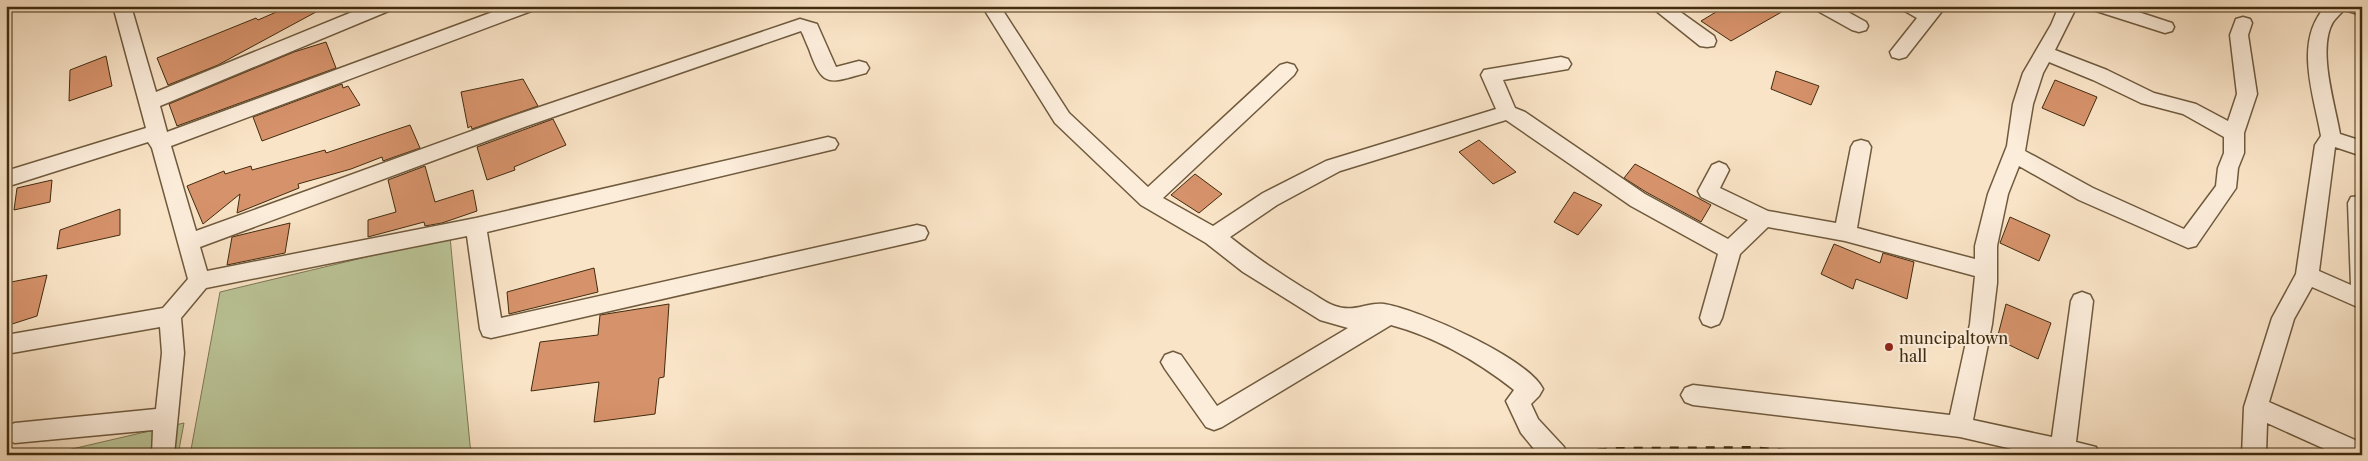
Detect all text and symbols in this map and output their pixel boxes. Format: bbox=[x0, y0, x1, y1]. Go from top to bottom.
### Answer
place label: muncipaltown hall bbox=[1899, 328, 2008, 366]
marker: muncipaltown hall bbox=[1883, 341, 1895, 353]

